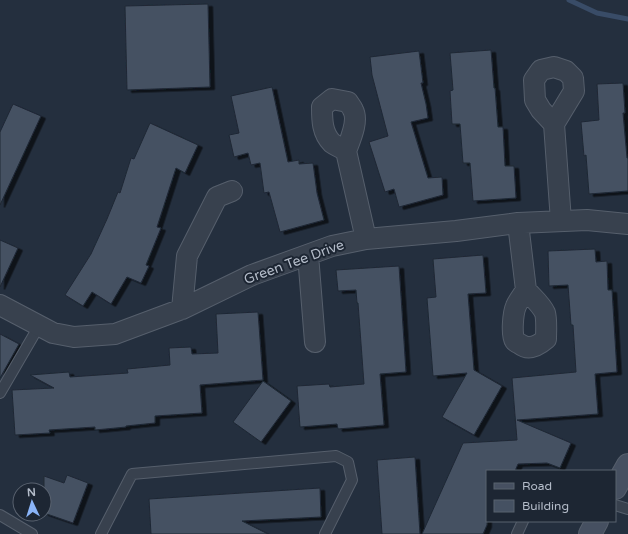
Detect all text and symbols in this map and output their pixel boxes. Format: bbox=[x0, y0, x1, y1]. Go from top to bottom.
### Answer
street label: Green Tee Drive bbox=[242, 236, 346, 288]
legend bbox=[486, 470, 616, 522]
text: Road bbox=[522, 479, 552, 493]
north arrow bbox=[12, 482, 52, 522]
text: N bbox=[26, 486, 36, 499]
text: Building bbox=[522, 499, 569, 513]

